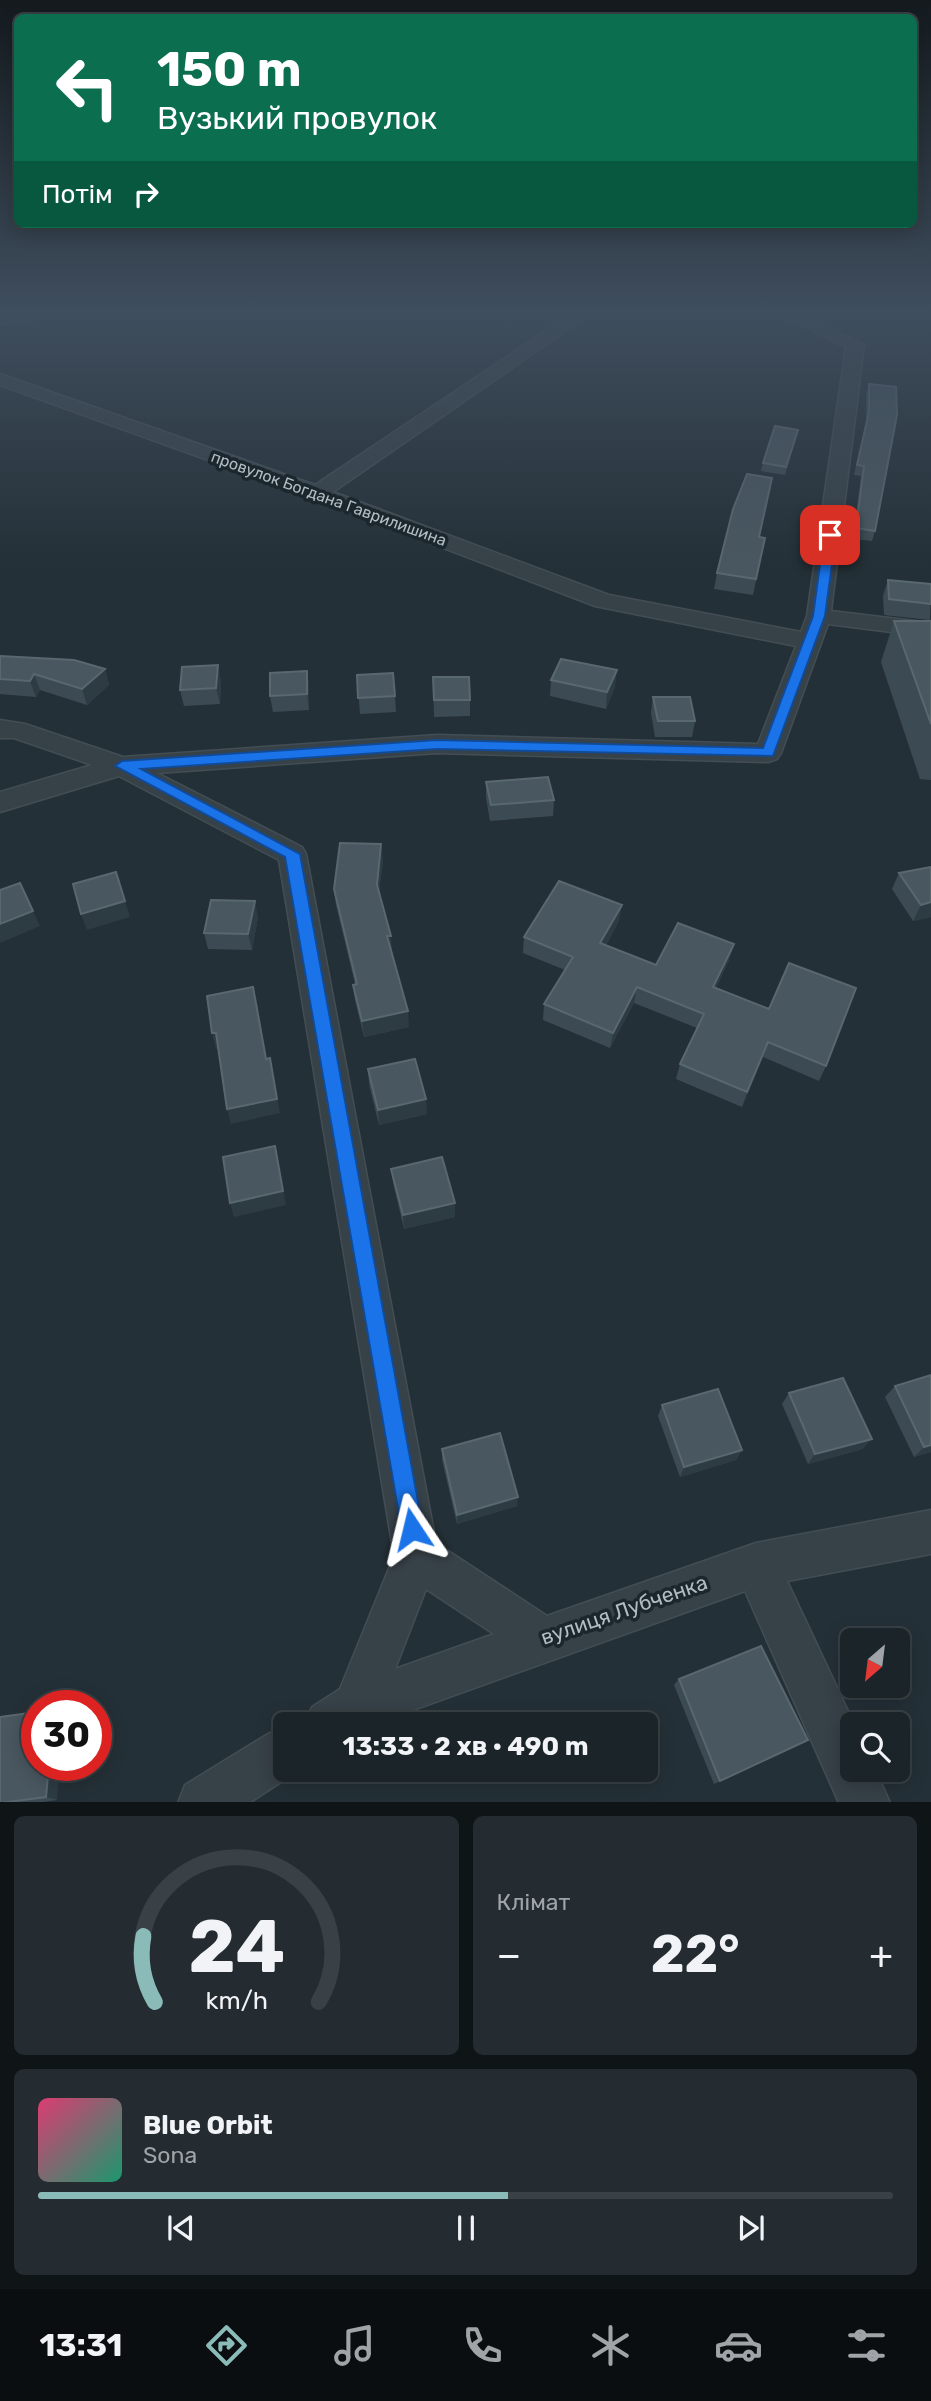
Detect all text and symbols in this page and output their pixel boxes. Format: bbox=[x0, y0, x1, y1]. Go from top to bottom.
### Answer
text: 150 m bbox=[157, 40, 302, 98]
icon: left bbox=[42, 42, 133, 133]
text: Вузький провулок bbox=[157, 99, 437, 137]
icon: right bbox=[127, 175, 165, 213]
text: Потім bbox=[42, 179, 113, 210]
street label: провулок Богдана Гаврилишина bbox=[209, 447, 449, 550]
pin bbox=[800, 505, 860, 565]
icon: arrive bbox=[811, 516, 849, 554]
position arrow bbox=[375, 1492, 449, 1566]
street label: вулиця Лубченка bbox=[537, 1569, 710, 1650]
north arrow bbox=[840, 1628, 910, 1698]
map controls bbox=[840, 1628, 910, 1782]
speed limit sign: 30 bbox=[21, 1690, 112, 1781]
button: search bbox=[840, 1712, 910, 1782]
text: 13:33 · 2 хв · 490 m bbox=[342, 1731, 589, 1762]
text: Клімат bbox=[497, 1888, 570, 1916]
text: 24 bbox=[188, 1904, 285, 1990]
text: 22° bbox=[651, 1923, 740, 1985]
text: − bbox=[497, 1932, 521, 1978]
text: + bbox=[869, 1932, 893, 1978]
text: km/h bbox=[205, 1985, 267, 2014]
text: Blue Orbit bbox=[143, 2110, 273, 2141]
text: Sona bbox=[143, 2141, 197, 2169]
icon: previous bbox=[162, 2209, 200, 2247]
icon: pause bbox=[447, 2209, 485, 2247]
icon: next bbox=[732, 2209, 770, 2247]
icon: directions bbox=[202, 2321, 251, 2370]
icon: music bbox=[330, 2321, 379, 2370]
icon: phone bbox=[458, 2321, 507, 2370]
icon: climate bbox=[586, 2321, 635, 2370]
icon: car bbox=[714, 2321, 763, 2370]
icon: filters bbox=[842, 2321, 891, 2370]
text: 13:31 bbox=[40, 2326, 122, 2364]

